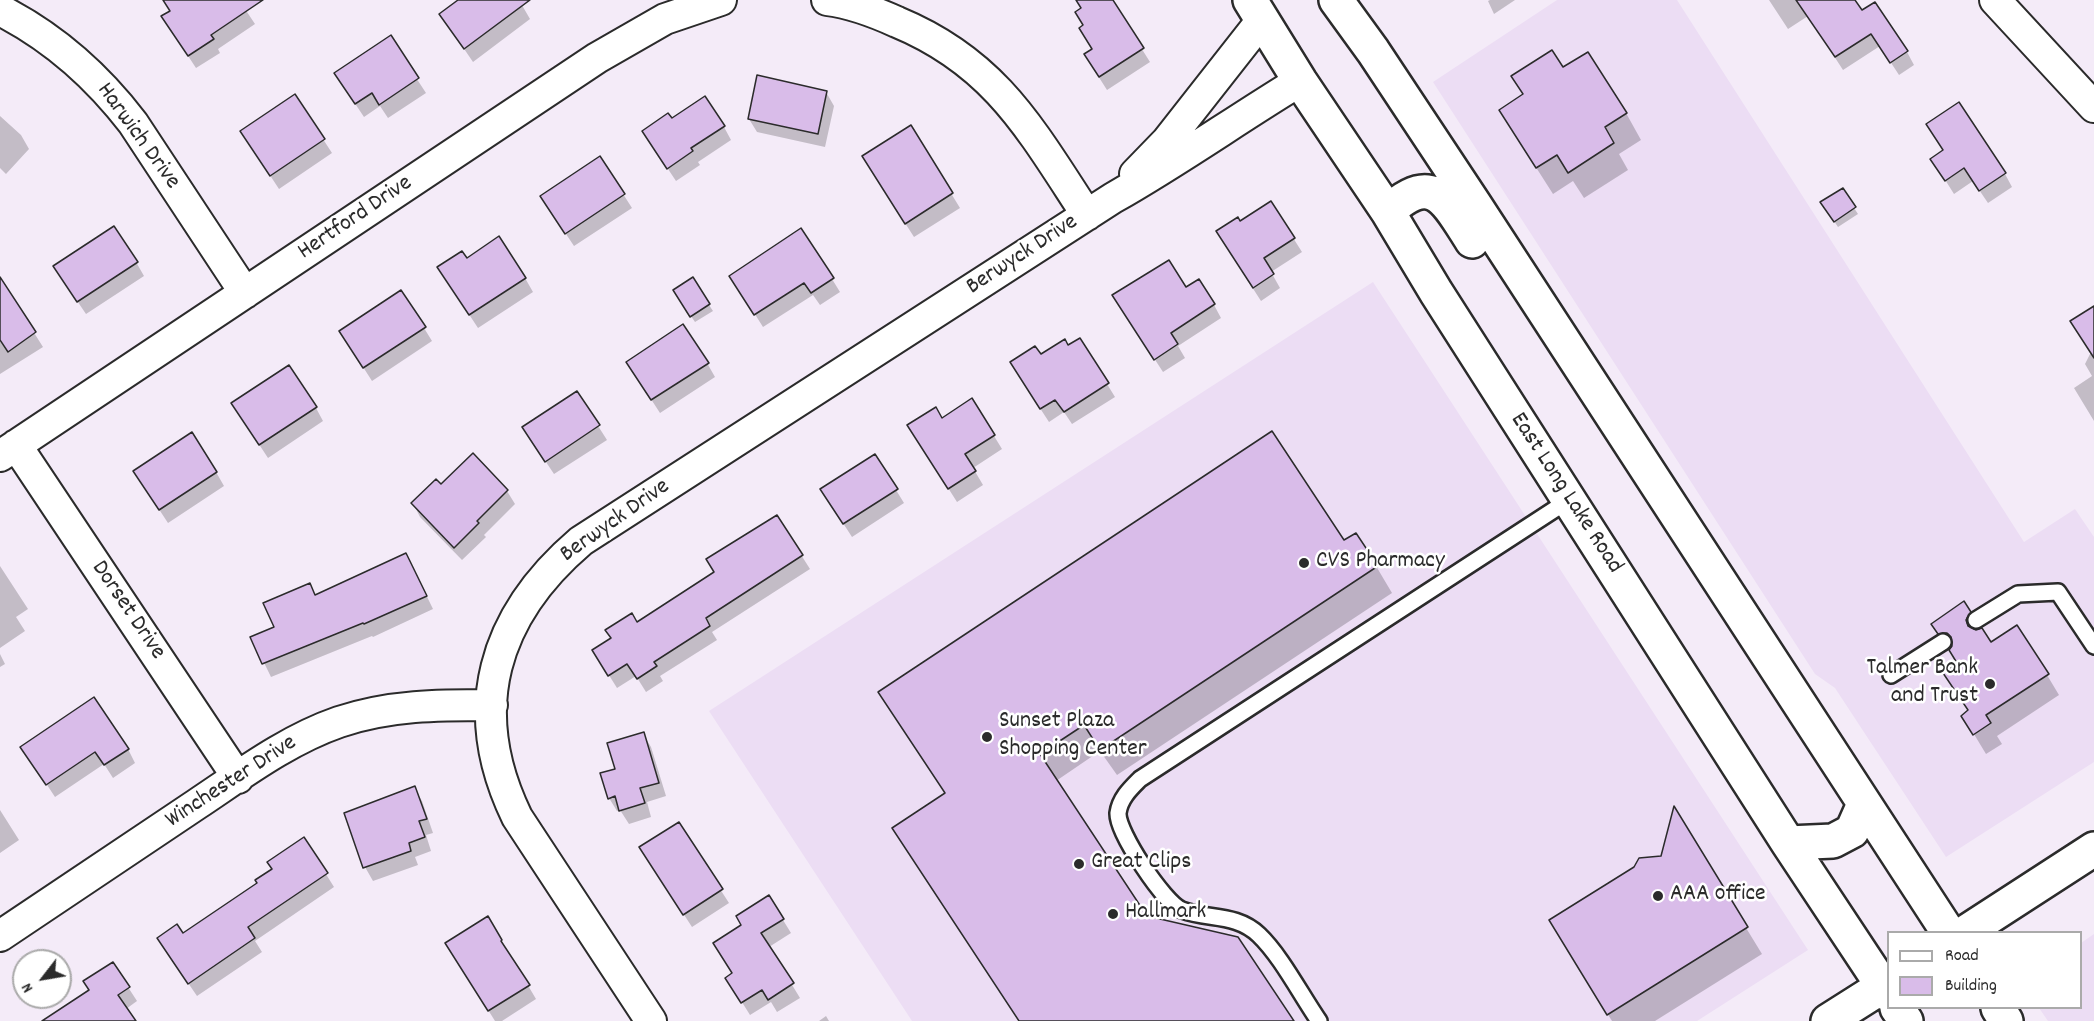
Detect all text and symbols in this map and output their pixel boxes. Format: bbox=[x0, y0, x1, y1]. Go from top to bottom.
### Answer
street label: Harwich Drive bbox=[89, 78, 185, 196]
street label: Hertford Drive bbox=[293, 170, 419, 268]
street label: Berwyck Drive bbox=[962, 209, 1084, 303]
street label: East Long Lake Road bbox=[1502, 408, 1628, 580]
street label: Berwyck Drive bbox=[556, 474, 676, 570]
place label: CVS Pharmacy bbox=[1316, 549, 1445, 577]
street label: Dorset Drive bbox=[83, 556, 171, 666]
marker: CVS Pharmacy bbox=[1297, 556, 1311, 570]
place label: Talmer Bank and Trust bbox=[1866, 656, 1978, 712]
marker: Talmer Bank and Trust bbox=[1983, 677, 1997, 691]
place label: Sunset Plaza Shopping Center bbox=[999, 709, 1147, 765]
street label: Winchester Drive bbox=[161, 730, 303, 836]
marker: Sunset Plaza Shopping Center bbox=[980, 730, 994, 744]
place label: Great Clips bbox=[1091, 850, 1191, 878]
marker: Great Clips bbox=[1072, 857, 1086, 871]
place label: AAA office bbox=[1670, 882, 1766, 910]
marker: AAA office bbox=[1651, 889, 1665, 903]
place label: Hallmark bbox=[1125, 900, 1206, 928]
marker: Hallmark bbox=[1106, 907, 1120, 921]
legend bbox=[1887, 931, 2082, 1009]
text: Road bbox=[1945, 944, 1979, 969]
north arrow bbox=[12, 949, 72, 1009]
text: Building bbox=[1945, 974, 1997, 999]
text: N bbox=[16, 978, 40, 997]

